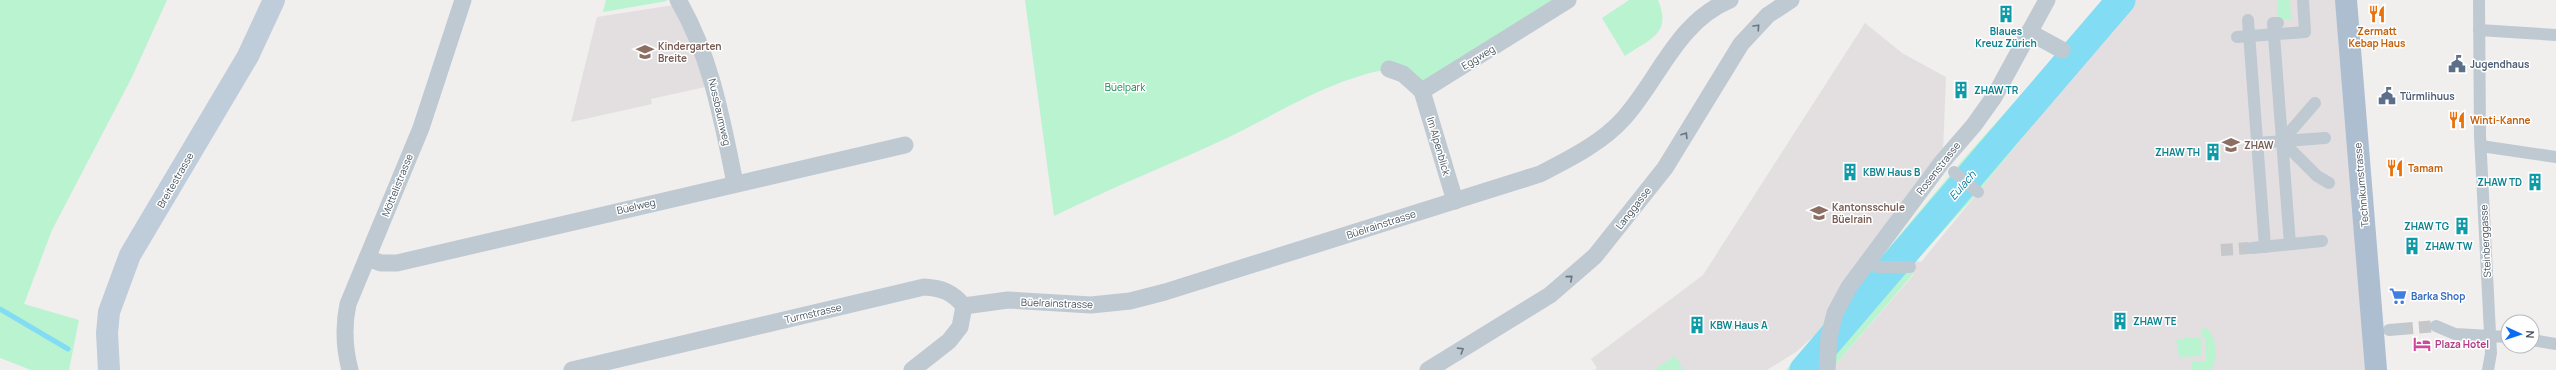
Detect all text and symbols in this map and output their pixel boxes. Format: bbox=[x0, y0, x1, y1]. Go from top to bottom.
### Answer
building icon: Blaues Kreuz Zürich bbox=[1996, 4, 2016, 24]
restaurant icon: Zermatt Kebap Haus bbox=[2367, 4, 2387, 24]
one-way arrow bbox=[1752, 24, 1760, 32]
place label: Blaues Kreuz Zürich bbox=[1975, 24, 2037, 50]
place label: Zermatt Kebap Haus bbox=[2349, 24, 2406, 50]
place label: Kindergarten Breite bbox=[658, 39, 722, 65]
street label: Eggweg bbox=[1459, 41, 1497, 72]
school or university icon: Kindergarten Breite bbox=[635, 42, 655, 62]
public building icon: Jugendhaus bbox=[2447, 54, 2467, 74]
place label: Jugendhaus bbox=[2470, 57, 2530, 71]
street label: Nussbaumweg bbox=[705, 77, 735, 147]
park label: Büelpark bbox=[1105, 80, 1146, 94]
building icon: ZHAW TR bbox=[1951, 80, 1971, 100]
place label: ZHAW TR bbox=[1974, 83, 2019, 97]
public building icon: Türmlihuus bbox=[2377, 86, 2397, 106]
place label: Türmlihuus bbox=[2400, 89, 2455, 103]
restaurant icon: Winti-Kanne bbox=[2447, 110, 2467, 130]
place label: Winti-Kanne bbox=[2470, 113, 2531, 127]
street label: Im Alpenblick bbox=[1424, 115, 1454, 178]
one-way arrow bbox=[1681, 132, 1688, 139]
school or university icon: ZHAW bbox=[2221, 135, 2241, 155]
place label: ZHAW bbox=[2244, 138, 2274, 152]
street label: Rosenstrasse bbox=[1913, 139, 1963, 197]
building icon: ZHAW TH bbox=[2203, 142, 2223, 162]
street label: Technikumstrasse bbox=[2350, 142, 2372, 228]
place label: ZHAW TH bbox=[2155, 145, 2200, 159]
street label: Breitestrasse bbox=[153, 150, 197, 210]
street label: Möttelistrasse bbox=[378, 151, 416, 219]
restaurant icon: Tamam bbox=[2385, 158, 2405, 178]
place label: Tamam bbox=[2408, 161, 2443, 175]
building icon: KBW Haus B bbox=[1840, 162, 1860, 182]
place label: KBW Haus B bbox=[1863, 165, 1921, 179]
water label: Eulach bbox=[1945, 167, 1979, 203]
building icon: ZHAW TD bbox=[2525, 172, 2545, 192]
place label: ZHAW TD bbox=[2477, 175, 2522, 189]
street label: Langgasse bbox=[1612, 184, 1654, 232]
street label: Büelweg bbox=[615, 195, 657, 217]
place label: Kantonsschule Büelrain bbox=[1832, 200, 1905, 226]
school or university icon: Kantonsschule Büelrain bbox=[1809, 203, 1829, 223]
street label: Steinberggasse bbox=[2476, 204, 2494, 278]
street label: Büelrainstrasse bbox=[1345, 206, 1418, 242]
building icon: ZHAW TG bbox=[2452, 216, 2472, 236]
place label: ZHAW TG bbox=[2404, 219, 2450, 233]
building icon: ZHAW TW bbox=[2402, 236, 2422, 256]
place label: ZHAW TW bbox=[2425, 239, 2473, 253]
one-way arrow bbox=[1565, 276, 1572, 283]
supermarket icon: Barka Shop bbox=[2388, 286, 2408, 306]
place label: Barka Shop bbox=[2411, 289, 2465, 303]
street label: Büelrainstrasse bbox=[1021, 295, 1093, 311]
street label: Turmstrasse bbox=[783, 300, 843, 326]
building icon: ZHAW TE bbox=[2110, 311, 2130, 331]
place label: ZHAW TE bbox=[2133, 314, 2177, 328]
north arrow bbox=[2500, 314, 2540, 354]
building icon: KBW Haus A bbox=[1687, 315, 1707, 335]
place label: KBW Haus A bbox=[1710, 318, 1768, 332]
text: N bbox=[2523, 330, 2538, 339]
hotel icon: Plaza Hotel bbox=[2412, 334, 2432, 354]
place label: Plaza Hotel bbox=[2435, 337, 2489, 351]
one-way arrow bbox=[1457, 347, 1464, 354]

